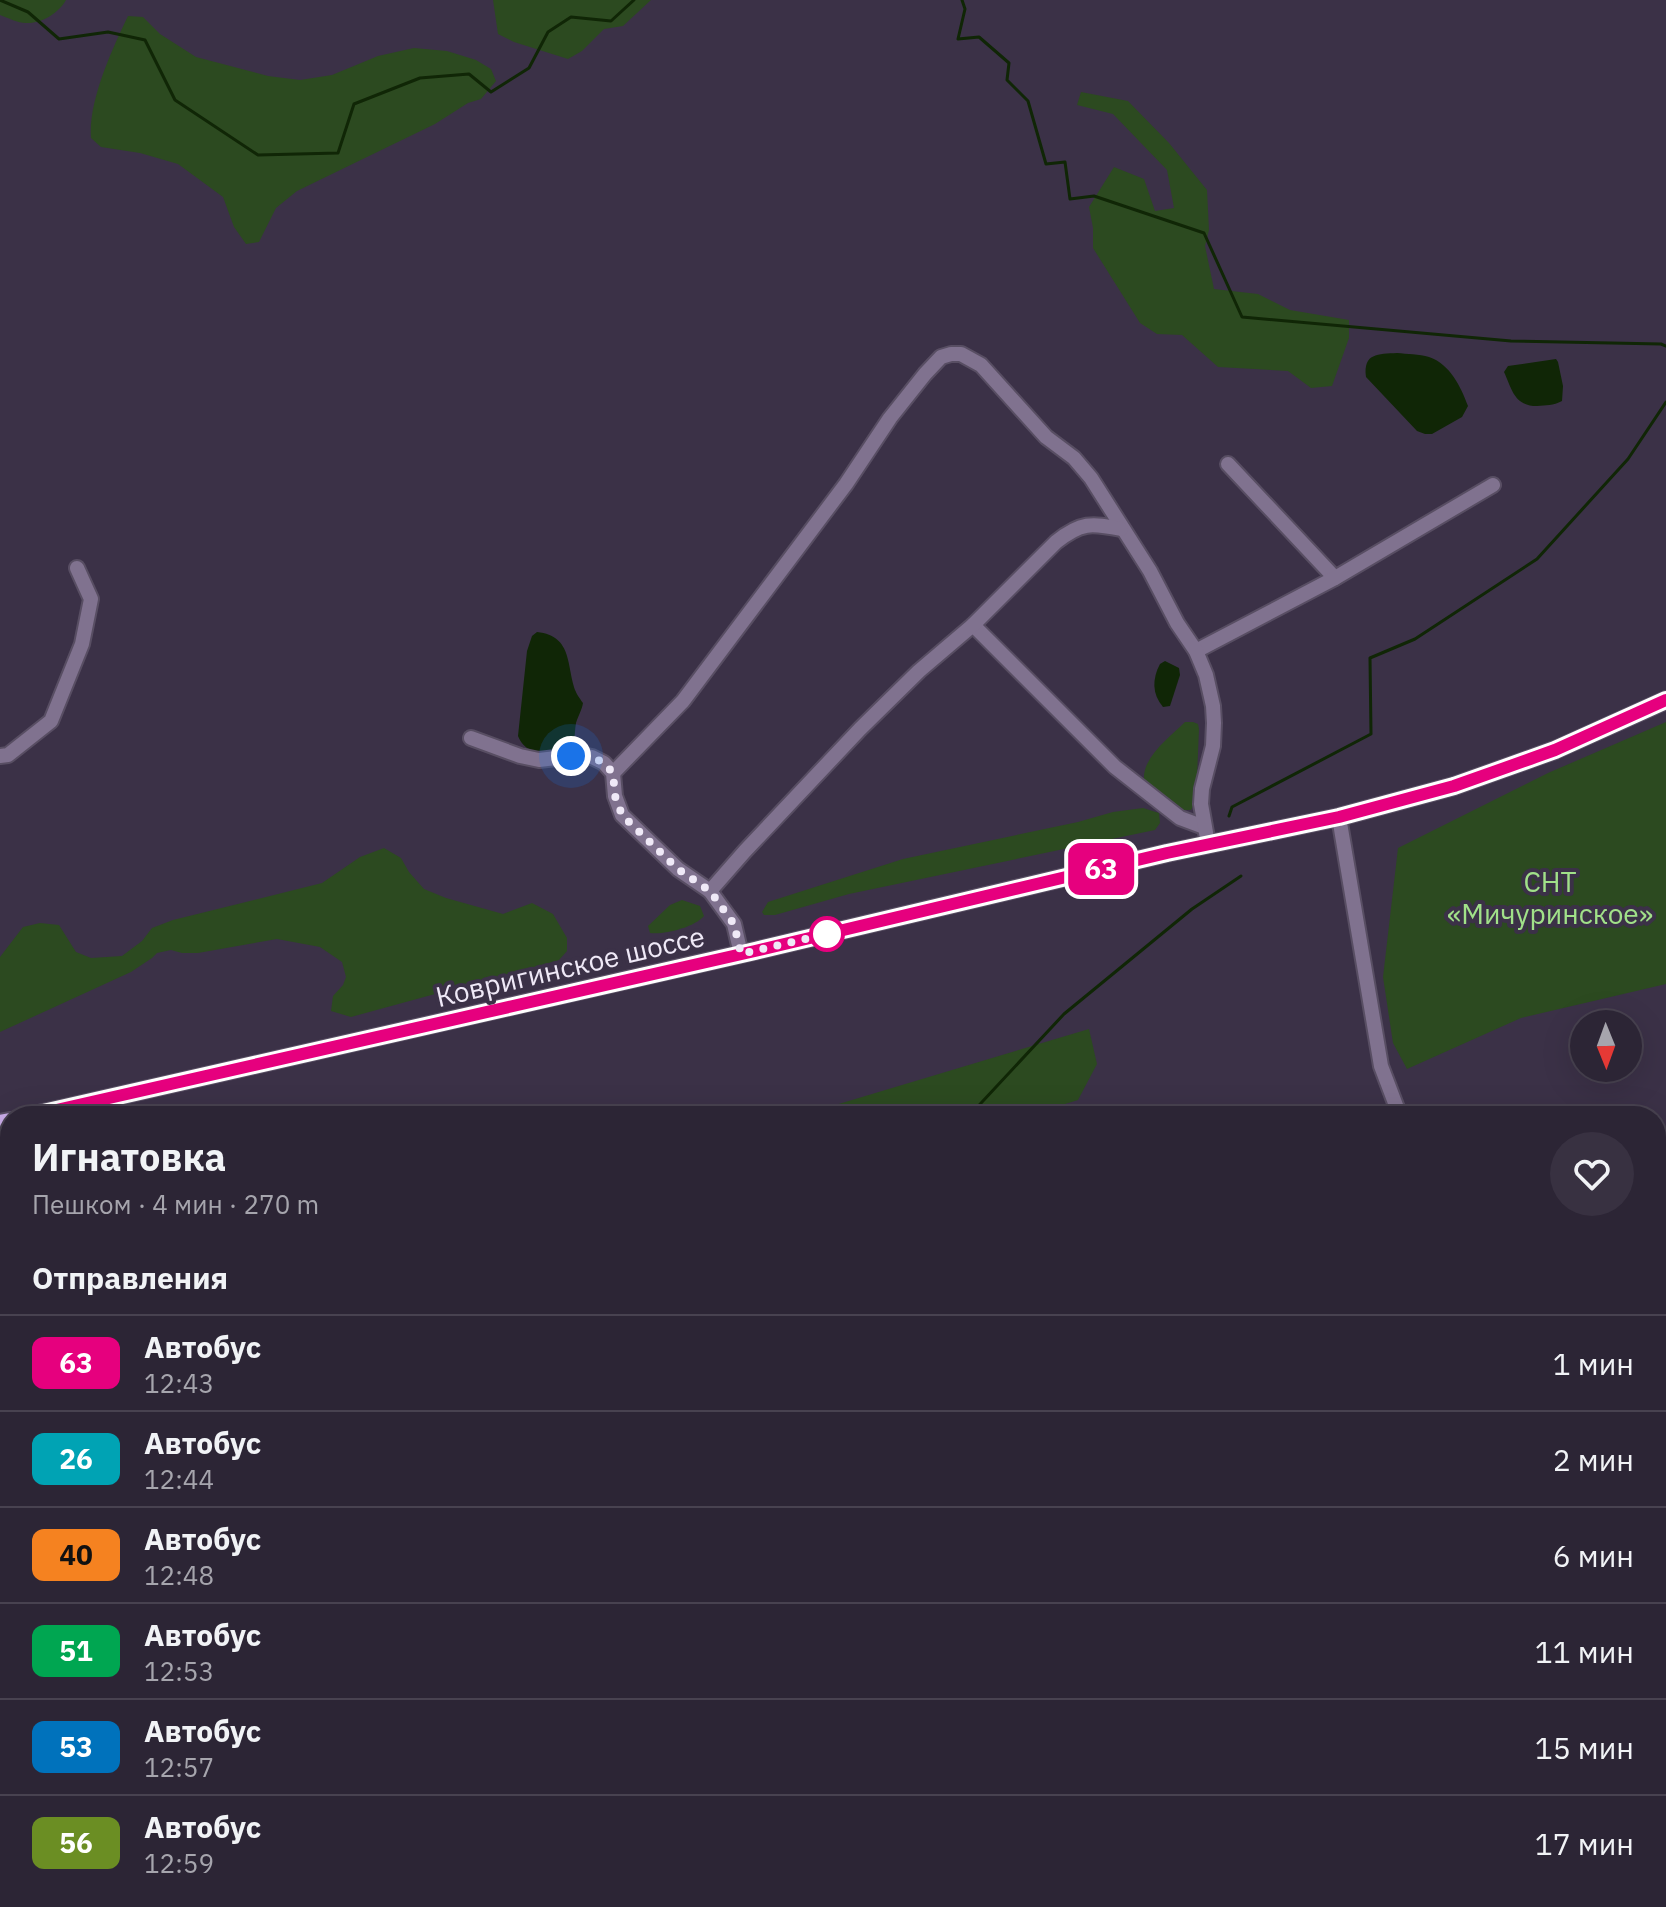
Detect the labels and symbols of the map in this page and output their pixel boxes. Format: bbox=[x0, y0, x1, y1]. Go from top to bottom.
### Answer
your location bbox=[551, 736, 591, 776]
line badge: 63 bbox=[1065, 843, 1137, 895]
park label: СНТ «Мичуринское» bbox=[1447, 863, 1653, 932]
street label: Ковригинское шоссе bbox=[432, 917, 708, 1015]
unlabelled marker bbox=[810, 917, 844, 951]
north arrow bbox=[1570, 1010, 1642, 1082]

